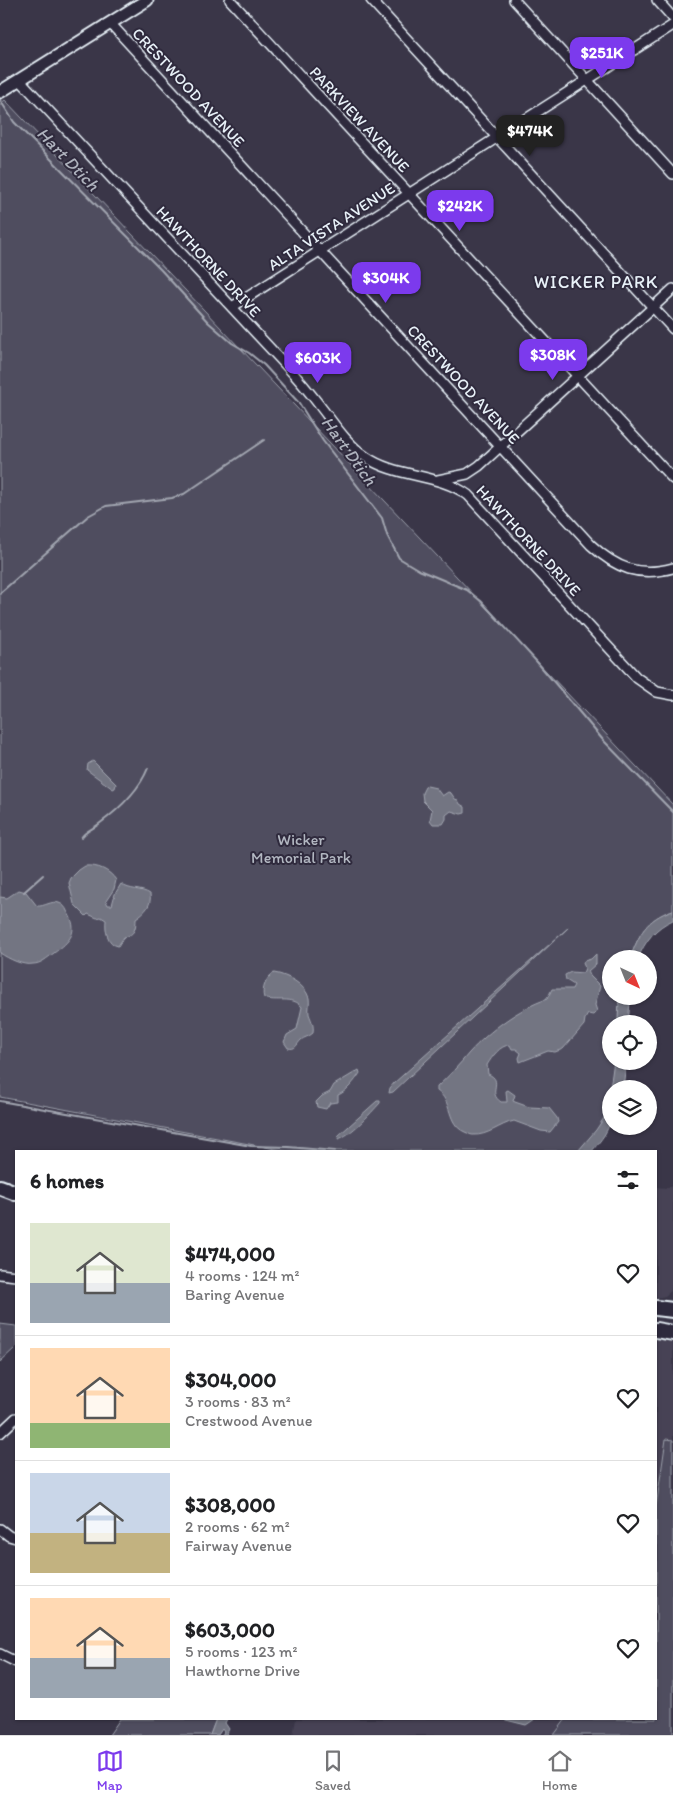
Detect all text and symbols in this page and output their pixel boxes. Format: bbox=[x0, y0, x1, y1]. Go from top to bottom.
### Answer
street label: CRESTWOOD AVENUE bbox=[128, 24, 249, 151]
pin: $251K bbox=[567, 36, 637, 79]
text: $251K bbox=[581, 43, 623, 62]
street label: PARKVIEW AVENUE bbox=[306, 63, 414, 176]
pin: $474K bbox=[495, 114, 565, 157]
text: $474K bbox=[507, 121, 553, 140]
water label: Hart Dtich bbox=[32, 123, 104, 196]
street label: ALTA VISTA AVENUE bbox=[264, 178, 398, 274]
pin: $242K bbox=[425, 190, 495, 232]
text: $242K bbox=[438, 196, 482, 215]
street label: HAWTHORNE DRIVE bbox=[152, 202, 265, 321]
pin: $304K bbox=[351, 262, 421, 304]
text: $304K bbox=[363, 268, 409, 287]
district label: WICKER PARK bbox=[534, 271, 658, 293]
street label: CRESTWOOD AVENUE bbox=[403, 321, 524, 448]
pin: $308K bbox=[518, 338, 588, 381]
pin: $603K bbox=[283, 342, 353, 384]
text: $308K bbox=[530, 345, 576, 364]
text: $603K bbox=[295, 348, 341, 367]
water label: Hart Dtich bbox=[317, 412, 382, 491]
street label: HAWTHORNE DRIVE bbox=[472, 481, 585, 600]
park label: Wicker Memorial Park bbox=[251, 830, 351, 867]
north arrow bbox=[602, 950, 658, 1005]
map controls bbox=[602, 950, 657, 1135]
button: locate bbox=[602, 1015, 657, 1070]
button: layers bbox=[602, 1080, 657, 1135]
icon: filters bbox=[614, 1166, 642, 1194]
text: 6 homes bbox=[30, 1168, 104, 1193]
text: $474,000 bbox=[185, 1241, 275, 1266]
icon: home bbox=[70, 1243, 130, 1303]
icon: heart bbox=[614, 1259, 642, 1287]
text: 4 rooms · 124 m² bbox=[185, 1266, 300, 1285]
text: Baring Avenue bbox=[185, 1285, 285, 1304]
text: $304,000 bbox=[185, 1367, 276, 1392]
icon: home bbox=[70, 1368, 130, 1428]
icon: heart bbox=[614, 1384, 642, 1412]
text: 3 rooms · 83 m² bbox=[185, 1392, 291, 1411]
text: Crestwood Avenue bbox=[185, 1411, 312, 1430]
text: $308,000 bbox=[185, 1492, 275, 1517]
icon: home bbox=[70, 1493, 130, 1553]
icon: heart bbox=[614, 1509, 642, 1537]
text: 2 rooms · 62 m² bbox=[185, 1517, 290, 1536]
text: Fairway Avenue bbox=[185, 1536, 292, 1555]
text: $603,000 bbox=[185, 1617, 275, 1642]
icon: home bbox=[70, 1618, 130, 1678]
icon: heart bbox=[614, 1634, 642, 1662]
text: 5 rooms · 123 m² bbox=[185, 1642, 297, 1661]
text: Hawthorne Drive bbox=[185, 1661, 300, 1680]
tab: Map bbox=[96, 1747, 124, 1794]
tab: Saved bbox=[315, 1747, 351, 1794]
tab: Home bbox=[542, 1747, 577, 1794]

